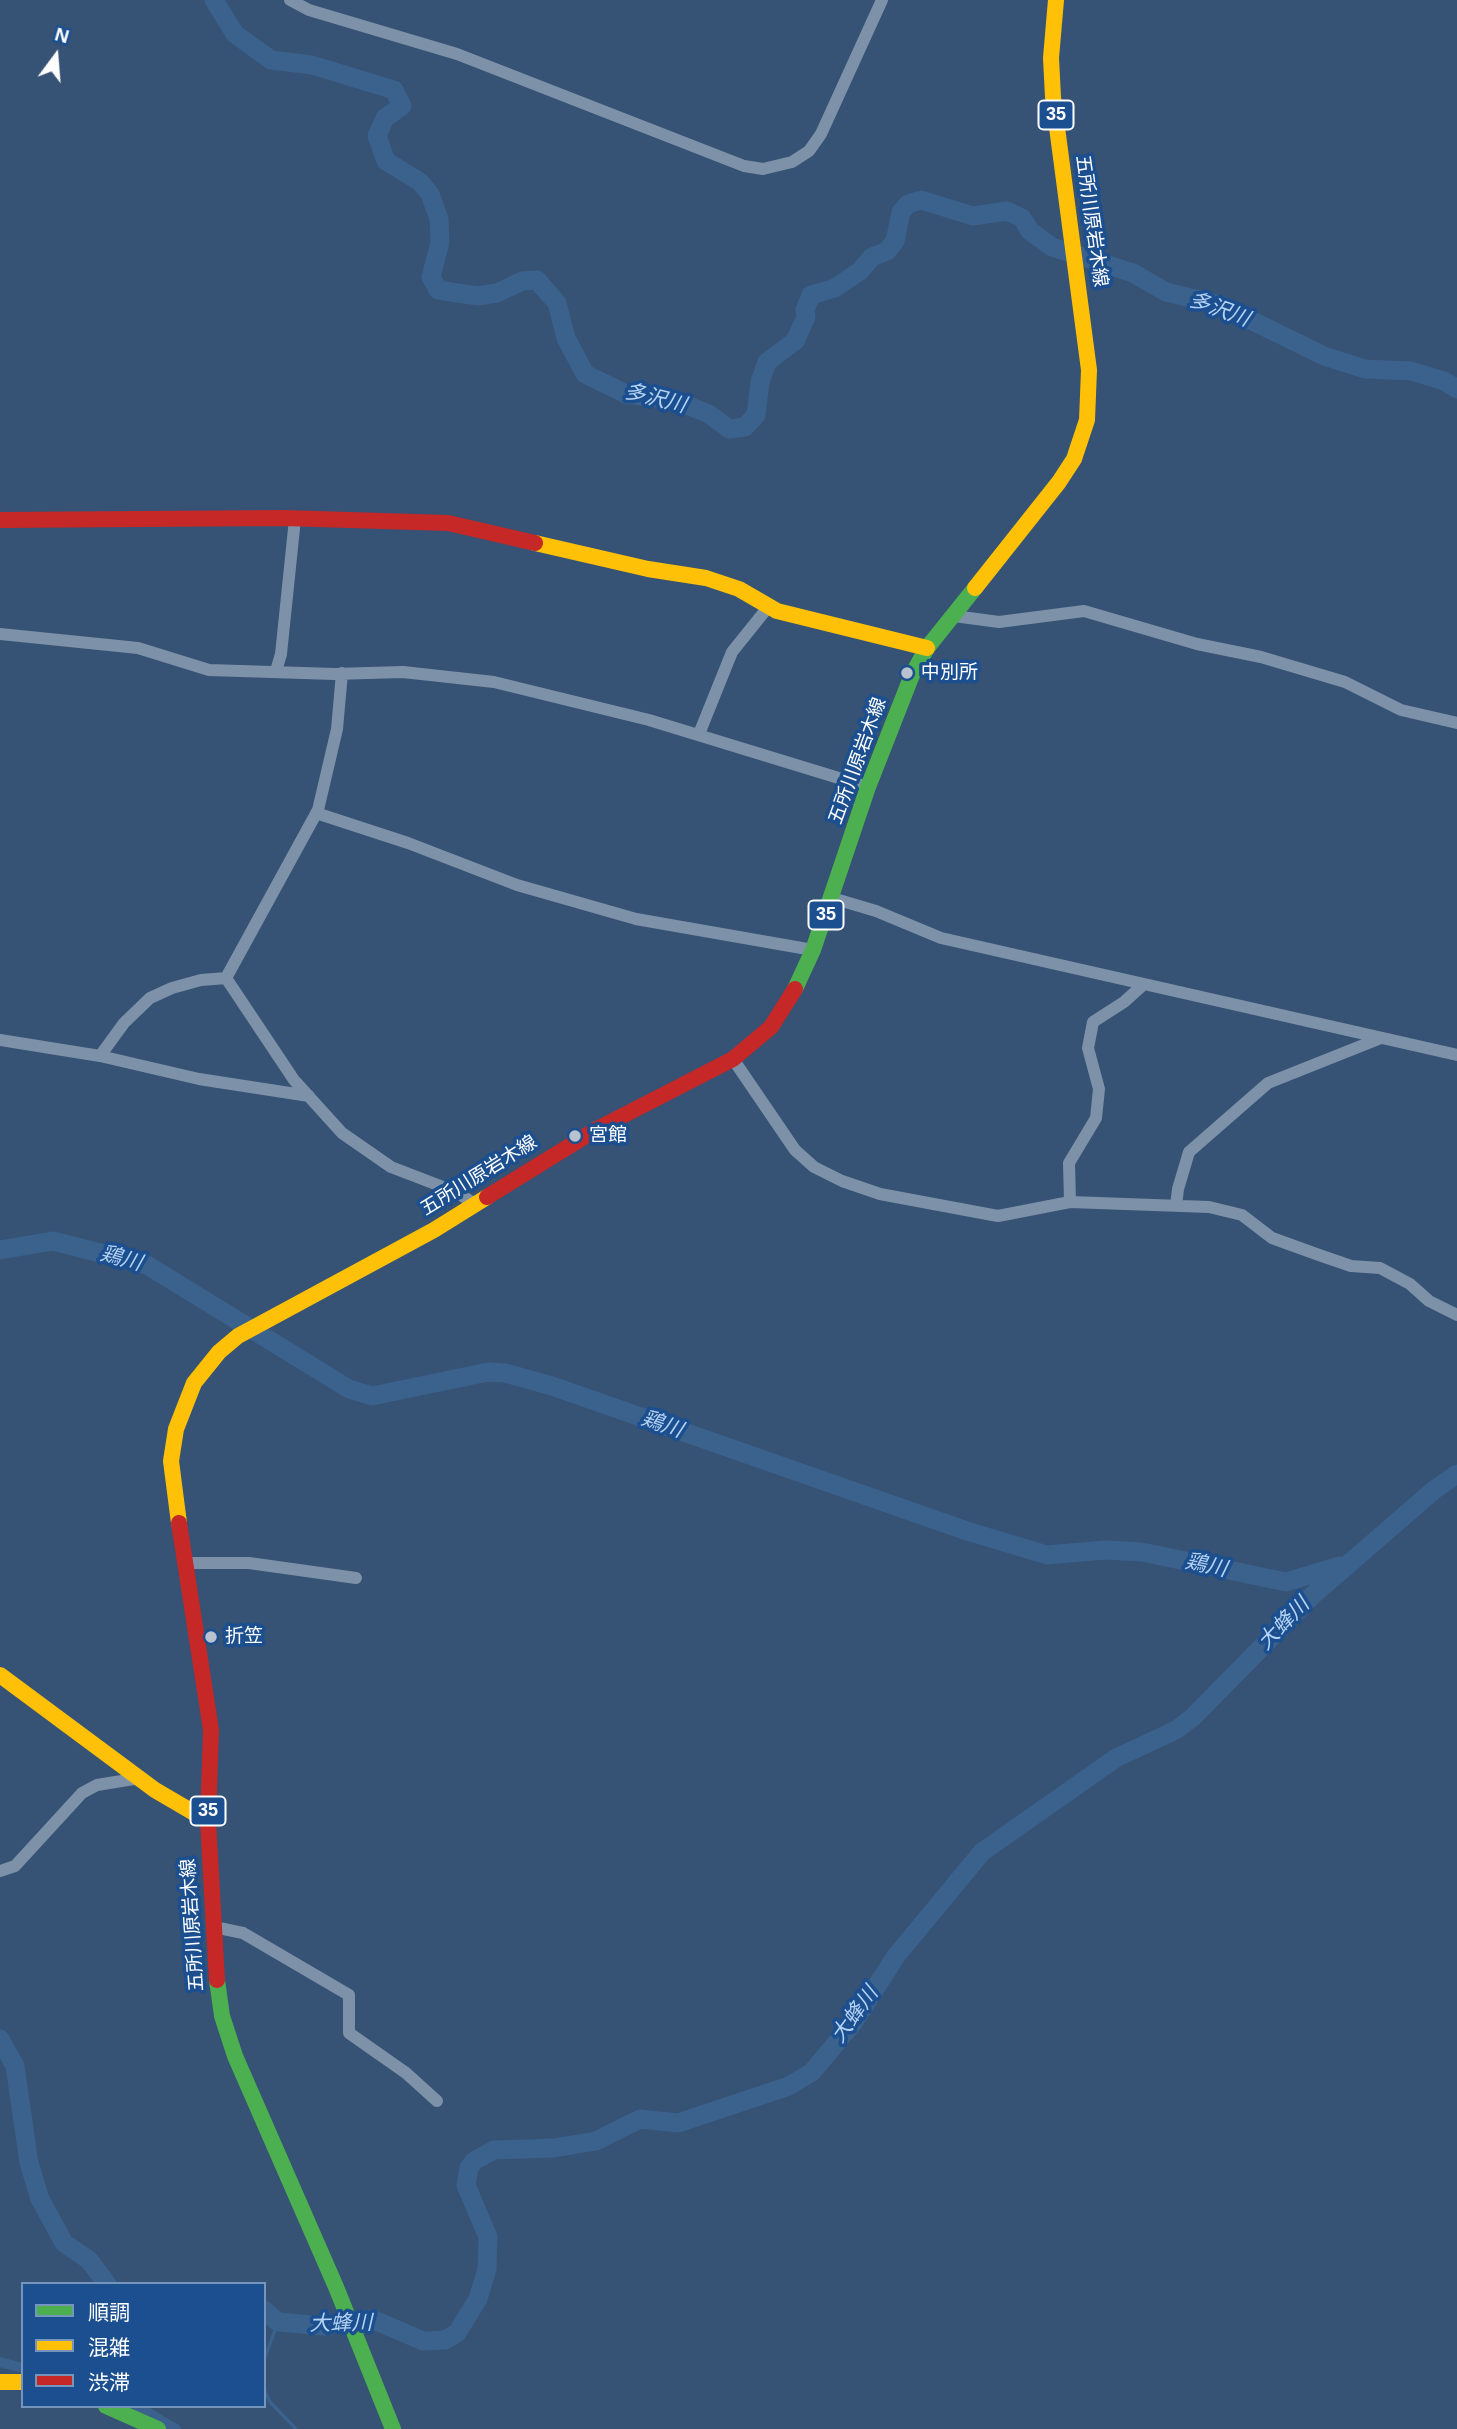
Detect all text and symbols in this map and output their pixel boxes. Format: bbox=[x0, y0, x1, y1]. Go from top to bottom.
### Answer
north arrow bbox=[21, 21, 91, 91]
text: N bbox=[52, 23, 71, 47]
road number: 35 bbox=[1038, 100, 1074, 130]
street label: 五所川原岩木線 bbox=[1070, 154, 1112, 288]
water label: 多沢川 bbox=[1185, 287, 1253, 333]
water label: 多沢川 bbox=[621, 379, 689, 419]
place label: 中別所 bbox=[921, 662, 978, 684]
marker: 中別所 bbox=[899, 665, 915, 681]
street label: 五所川原岩木線 bbox=[825, 695, 891, 827]
road number: 35 bbox=[808, 900, 844, 930]
place label: 宮館 bbox=[589, 1125, 627, 1147]
marker: 宮館 bbox=[567, 1128, 583, 1144]
street label: 五所川原岩木線 bbox=[417, 1131, 541, 1221]
water label: 鶏川 bbox=[97, 1241, 145, 1277]
water label: 鶏川 bbox=[638, 1406, 686, 1444]
water label: 鶏川 bbox=[1183, 1549, 1229, 1583]
water label: 大蜂川 bbox=[1253, 1593, 1315, 1655]
place label: 折笠 bbox=[225, 1626, 263, 1648]
marker: 折笠 bbox=[203, 1629, 219, 1645]
road number: 35 bbox=[190, 1797, 226, 1826]
street label: 五所川原岩木線 bbox=[177, 1858, 209, 1992]
water label: 大蜂川 bbox=[826, 1982, 884, 2048]
legend bbox=[21, 2282, 266, 2408]
text: 順調 bbox=[88, 2301, 130, 2324]
water label: 大蜂川 bbox=[309, 2311, 373, 2337]
text: 混雑 bbox=[88, 2336, 130, 2359]
text: 渋滞 bbox=[88, 2371, 130, 2394]

